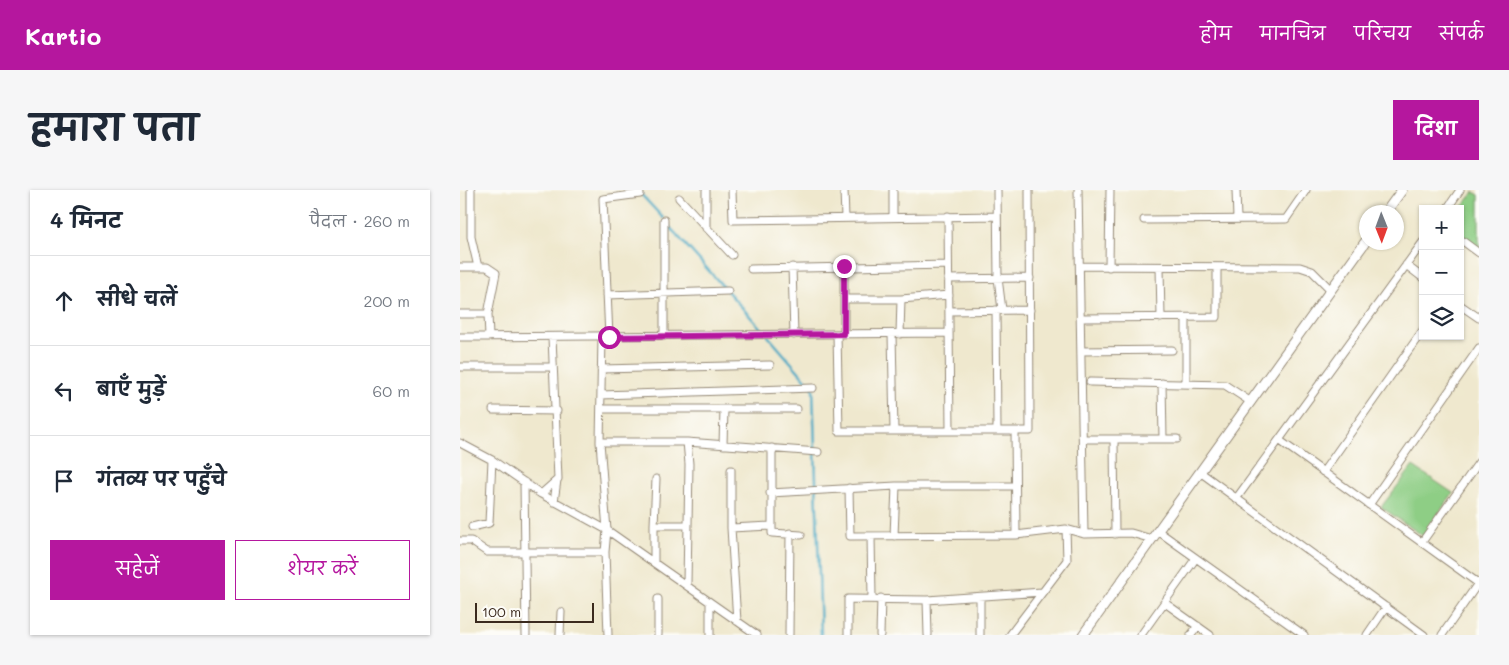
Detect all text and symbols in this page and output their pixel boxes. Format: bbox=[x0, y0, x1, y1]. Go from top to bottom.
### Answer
text: Kartio bbox=[25, 20, 101, 51]
text: होम bbox=[1200, 21, 1232, 45]
text: मानचित्र bbox=[1260, 21, 1326, 45]
text: परिचय bbox=[1354, 21, 1411, 45]
text: संपर्क bbox=[1439, 21, 1484, 45]
button: दिशा bbox=[1393, 100, 1479, 160]
text: हमारा पता bbox=[30, 103, 198, 149]
north arrow bbox=[1359, 205, 1404, 250]
map controls bbox=[1419, 205, 1464, 340]
button: + bbox=[1419, 205, 1464, 250]
text: 4 मिनट bbox=[50, 206, 122, 233]
text: पैदल · 260 m bbox=[309, 210, 410, 231]
button: − bbox=[1419, 250, 1464, 295]
route end bbox=[833, 255, 856, 278]
text: सीधे चलें bbox=[97, 286, 177, 311]
icon: ahead bbox=[50, 287, 78, 315]
text: 200 m bbox=[363, 290, 410, 311]
button: layers bbox=[1419, 295, 1464, 340]
route start bbox=[598, 326, 621, 349]
text: बाएँ मुड़ें bbox=[97, 376, 166, 401]
icon: left bbox=[50, 377, 78, 405]
text: 60 m bbox=[373, 380, 410, 401]
text: गंतव्य पर पहुँचे bbox=[97, 466, 226, 491]
icon: arrive bbox=[50, 467, 78, 495]
button: सहेजें bbox=[50, 540, 225, 600]
button: शेयर करें bbox=[235, 540, 410, 600]
scale bar bbox=[475, 600, 594, 623]
text: 100 m bbox=[482, 602, 521, 621]

